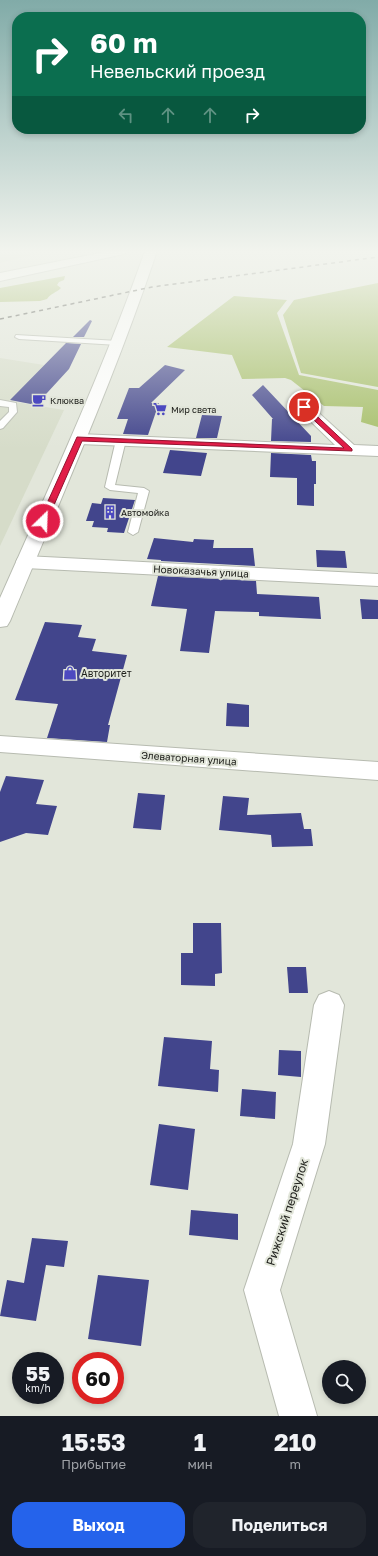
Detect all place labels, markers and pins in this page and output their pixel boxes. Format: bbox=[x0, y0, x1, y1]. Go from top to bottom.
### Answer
pin bbox=[287, 390, 321, 424]
cafe icon: Клюква bbox=[31, 392, 47, 408]
place label: Клюква bbox=[50, 395, 84, 406]
supermarket icon: Мир света bbox=[152, 401, 168, 417]
place label: Мир света bbox=[171, 404, 216, 415]
building icon: Автомойка bbox=[102, 504, 118, 520]
place label: Автомойка bbox=[121, 507, 169, 518]
shop icon: Авторитет bbox=[62, 665, 78, 681]
place label: Авторитет bbox=[81, 667, 132, 679]

